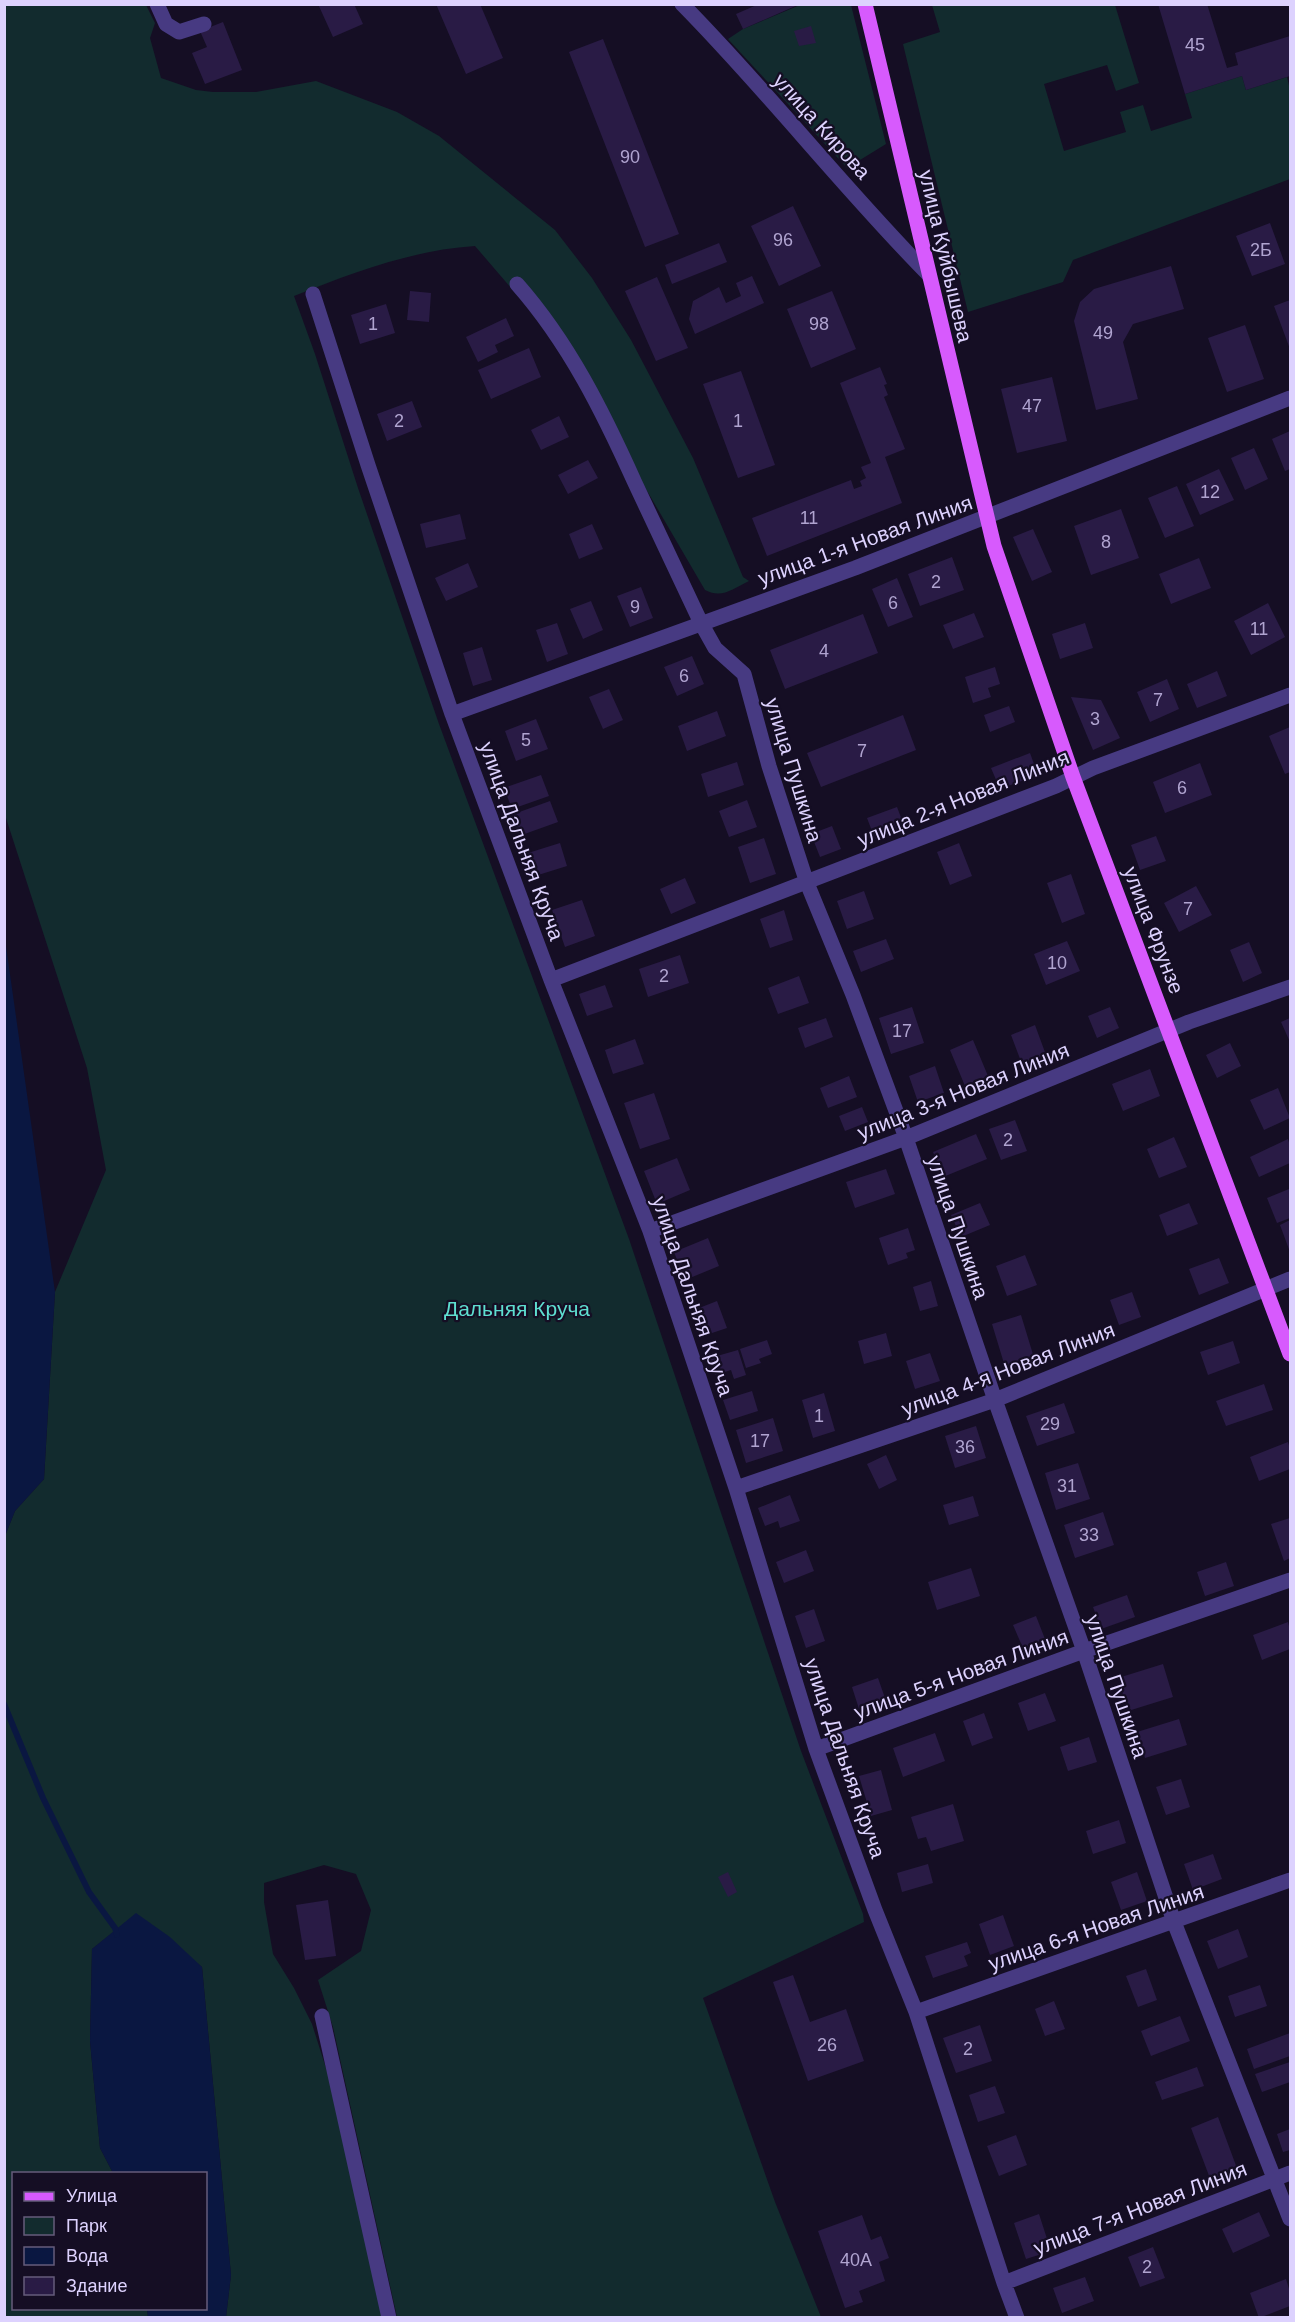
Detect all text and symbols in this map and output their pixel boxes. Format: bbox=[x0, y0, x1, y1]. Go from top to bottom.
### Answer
house number: 45 bbox=[1185, 35, 1205, 55]
street label: улица Кирова bbox=[769, 69, 875, 184]
house number: 90 bbox=[620, 147, 640, 167]
street label: улица Куйбышева bbox=[915, 168, 977, 345]
house number: 96 bbox=[773, 230, 793, 250]
house number: 2Б bbox=[1250, 240, 1272, 260]
house number: 1 bbox=[368, 314, 378, 334]
house number: 98 bbox=[809, 314, 829, 334]
house number: 49 bbox=[1093, 323, 1113, 343]
house number: 47 bbox=[1022, 396, 1042, 416]
house number: 2 bbox=[394, 411, 404, 431]
house number: 1 bbox=[733, 411, 743, 431]
house number: 12 bbox=[1200, 482, 1220, 502]
street label: улица 1-я Новая Линия bbox=[755, 490, 975, 590]
house number: 11 bbox=[800, 508, 818, 528]
house number: 8 bbox=[1101, 532, 1111, 552]
house number: 2 bbox=[931, 572, 941, 592]
house number: 6 bbox=[888, 593, 898, 613]
house number: 9 bbox=[630, 597, 640, 617]
house number: 11 bbox=[1250, 619, 1268, 639]
house number: 4 bbox=[819, 641, 829, 661]
house number: 6 bbox=[679, 666, 689, 686]
house number: 7 bbox=[1153, 690, 1163, 710]
street label: улица Пушкина bbox=[761, 695, 827, 845]
house number: 3 bbox=[1090, 709, 1100, 729]
house number: 5 bbox=[521, 730, 531, 750]
street label: улица Дальняя Круча bbox=[475, 739, 569, 944]
house number: 7 bbox=[857, 741, 867, 761]
street label: улица 2-я Новая Линия bbox=[854, 745, 1072, 851]
house number: 6 bbox=[1177, 778, 1187, 798]
street label: улица Фрунзе bbox=[1119, 863, 1189, 997]
house number: 7 bbox=[1183, 899, 1193, 919]
house number: 10 bbox=[1047, 953, 1067, 973]
house number: 2 bbox=[659, 966, 669, 986]
house number: 17 bbox=[892, 1021, 912, 1041]
street label: улица 3-я Новая Линия bbox=[854, 1038, 1072, 1144]
house number: 2 bbox=[1003, 1130, 1013, 1150]
street label: улица Пушкина bbox=[923, 1152, 993, 1302]
street label: улица Дальняя Круча bbox=[648, 1193, 738, 1399]
park label: Дальняя Круча bbox=[444, 1297, 590, 1320]
street label: улица 4-я Новая Линия bbox=[898, 1318, 1118, 1420]
house number: 1 bbox=[814, 1406, 824, 1426]
house number: 29 bbox=[1040, 1414, 1060, 1434]
house number: 17 bbox=[750, 1431, 770, 1451]
house number: 36 bbox=[955, 1437, 975, 1457]
house number: 31 bbox=[1057, 1476, 1077, 1496]
house number: 33 bbox=[1079, 1525, 1099, 1545]
street label: улица Пушкина bbox=[1082, 1611, 1152, 1761]
street label: улица 5-я Новая Линия bbox=[851, 1624, 1071, 1724]
street label: улица Дальняя Круча bbox=[800, 1655, 890, 1861]
street label: улица 6-я Новая Линия bbox=[985, 1879, 1207, 1975]
house number: 26 bbox=[817, 2035, 837, 2055]
house number: 2 bbox=[963, 2039, 973, 2059]
street label: улица 7-я Новая Линия bbox=[1030, 2157, 1250, 2259]
legend bbox=[12, 2172, 207, 2310]
text: Улица bbox=[66, 2186, 118, 2206]
text: Парк bbox=[66, 2216, 107, 2236]
text: Вода bbox=[66, 2246, 109, 2266]
house number: 40А bbox=[840, 2250, 872, 2270]
house number: 2 bbox=[1142, 2257, 1152, 2277]
text: Здание bbox=[66, 2276, 127, 2296]

